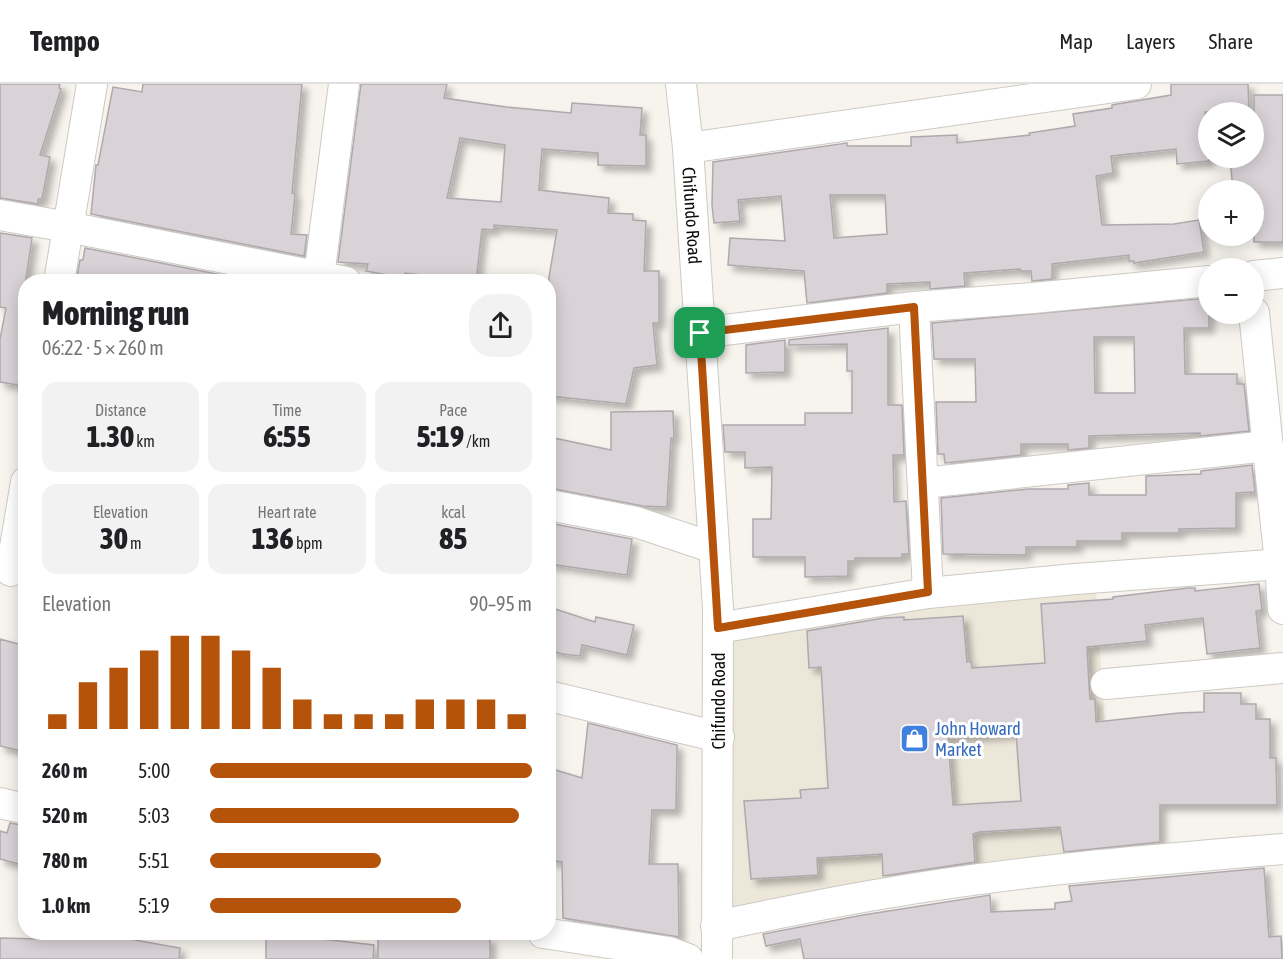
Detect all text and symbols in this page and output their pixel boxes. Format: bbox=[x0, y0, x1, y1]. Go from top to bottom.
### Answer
text: Tempo bbox=[30, 25, 100, 57]
text: Map bbox=[1059, 29, 1093, 53]
text: Layers bbox=[1126, 29, 1176, 53]
text: Share bbox=[1209, 29, 1253, 53]
map controls bbox=[1198, 102, 1264, 324]
button: layers bbox=[1198, 102, 1264, 168]
street label: Chifundo Road bbox=[679, 166, 706, 265]
button: + bbox=[1198, 180, 1264, 246]
button: − bbox=[1198, 258, 1264, 324]
text: Morning run bbox=[42, 294, 189, 332]
button: share bbox=[469, 294, 532, 357]
pin bbox=[674, 307, 725, 358]
icon: arrive bbox=[683, 316, 716, 349]
text: 06:22 · 5 × 260 m bbox=[42, 336, 164, 359]
text: Distance bbox=[95, 401, 146, 419]
text: Time bbox=[272, 401, 302, 419]
text: Pace bbox=[439, 401, 467, 419]
text: 1.30 bbox=[86, 419, 134, 453]
text: 6:55 bbox=[263, 419, 311, 453]
text: 5:19 bbox=[416, 419, 464, 453]
text: km bbox=[134, 432, 155, 450]
text: /km bbox=[464, 432, 490, 450]
text: Elevation bbox=[93, 503, 148, 521]
text: Heart rate bbox=[258, 503, 316, 521]
text: kcal bbox=[441, 503, 465, 521]
text: 30 bbox=[100, 521, 128, 555]
text: 136 bbox=[251, 521, 294, 555]
text: 85 bbox=[439, 521, 467, 555]
text: m bbox=[128, 534, 142, 552]
text: bpm bbox=[294, 534, 323, 552]
text: Elevation bbox=[42, 592, 111, 615]
text: 90–95 m bbox=[469, 592, 532, 615]
street label: Chifundo Road bbox=[708, 652, 729, 750]
place label: John Howard Market bbox=[935, 718, 1021, 760]
shop icon: John Howard Market bbox=[898, 722, 930, 754]
text: 260 m bbox=[42, 759, 87, 782]
text: 5:00 bbox=[138, 759, 170, 782]
text: 520 m bbox=[42, 804, 87, 827]
text: 5:03 bbox=[138, 804, 170, 827]
text: 780 m bbox=[42, 849, 87, 872]
text: 5:51 bbox=[138, 849, 170, 872]
text: 1.0 km bbox=[42, 894, 90, 917]
text: 5:19 bbox=[138, 894, 170, 917]

